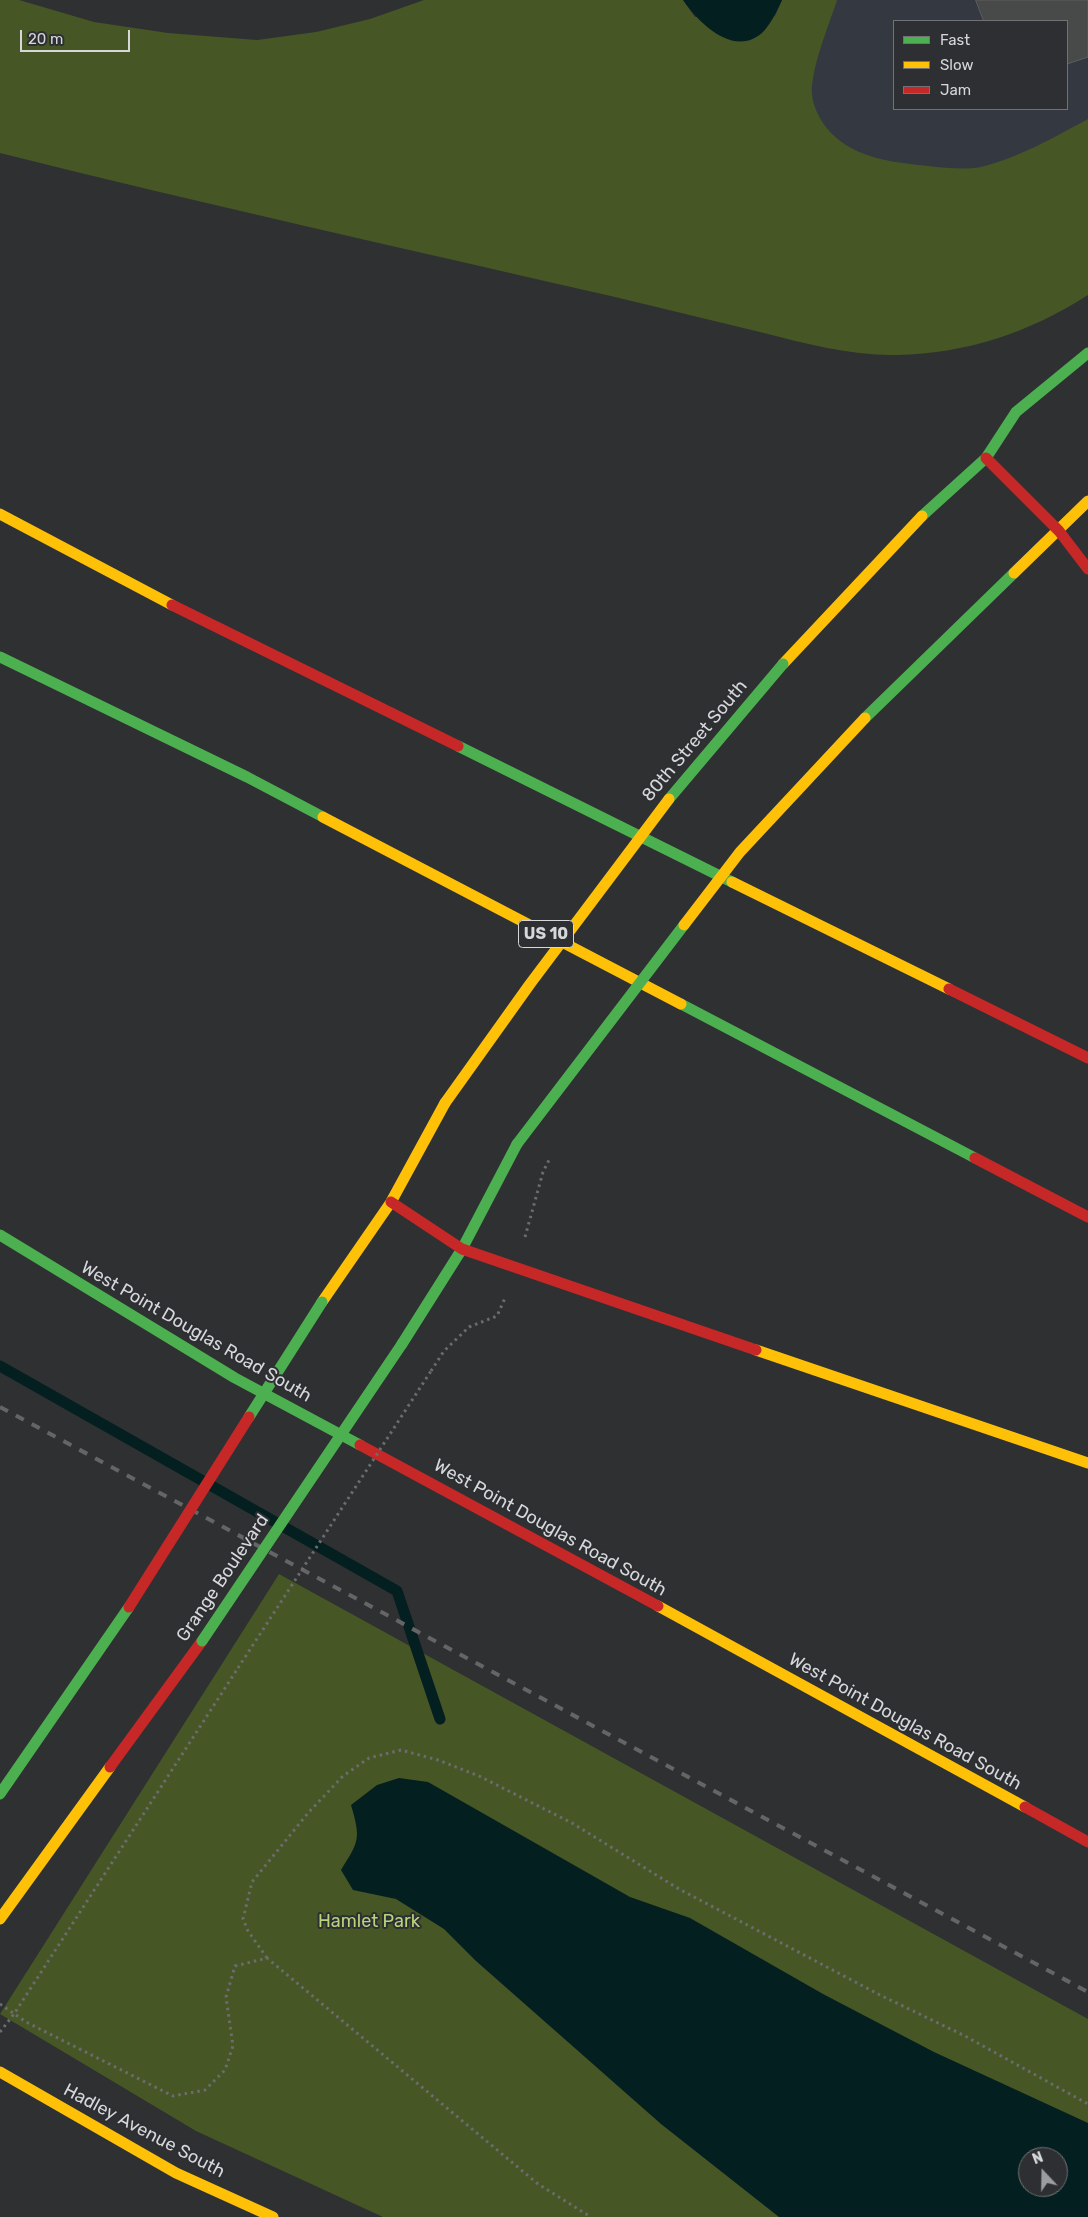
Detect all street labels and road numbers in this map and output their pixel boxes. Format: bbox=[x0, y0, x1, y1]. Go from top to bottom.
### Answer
street label: 80th Street South bbox=[638, 676, 752, 806]
road number: US 10 bbox=[518, 921, 574, 948]
street label: West Point Douglas Road South bbox=[77, 1257, 315, 1407]
street label: West Point Douglas Road South bbox=[430, 1455, 670, 1601]
street label: Grange Boulevard bbox=[172, 1510, 274, 1646]
street label: West Point Douglas Road South bbox=[785, 1649, 1025, 1795]
street label: Hadley Avenue South bbox=[60, 2079, 228, 2183]

